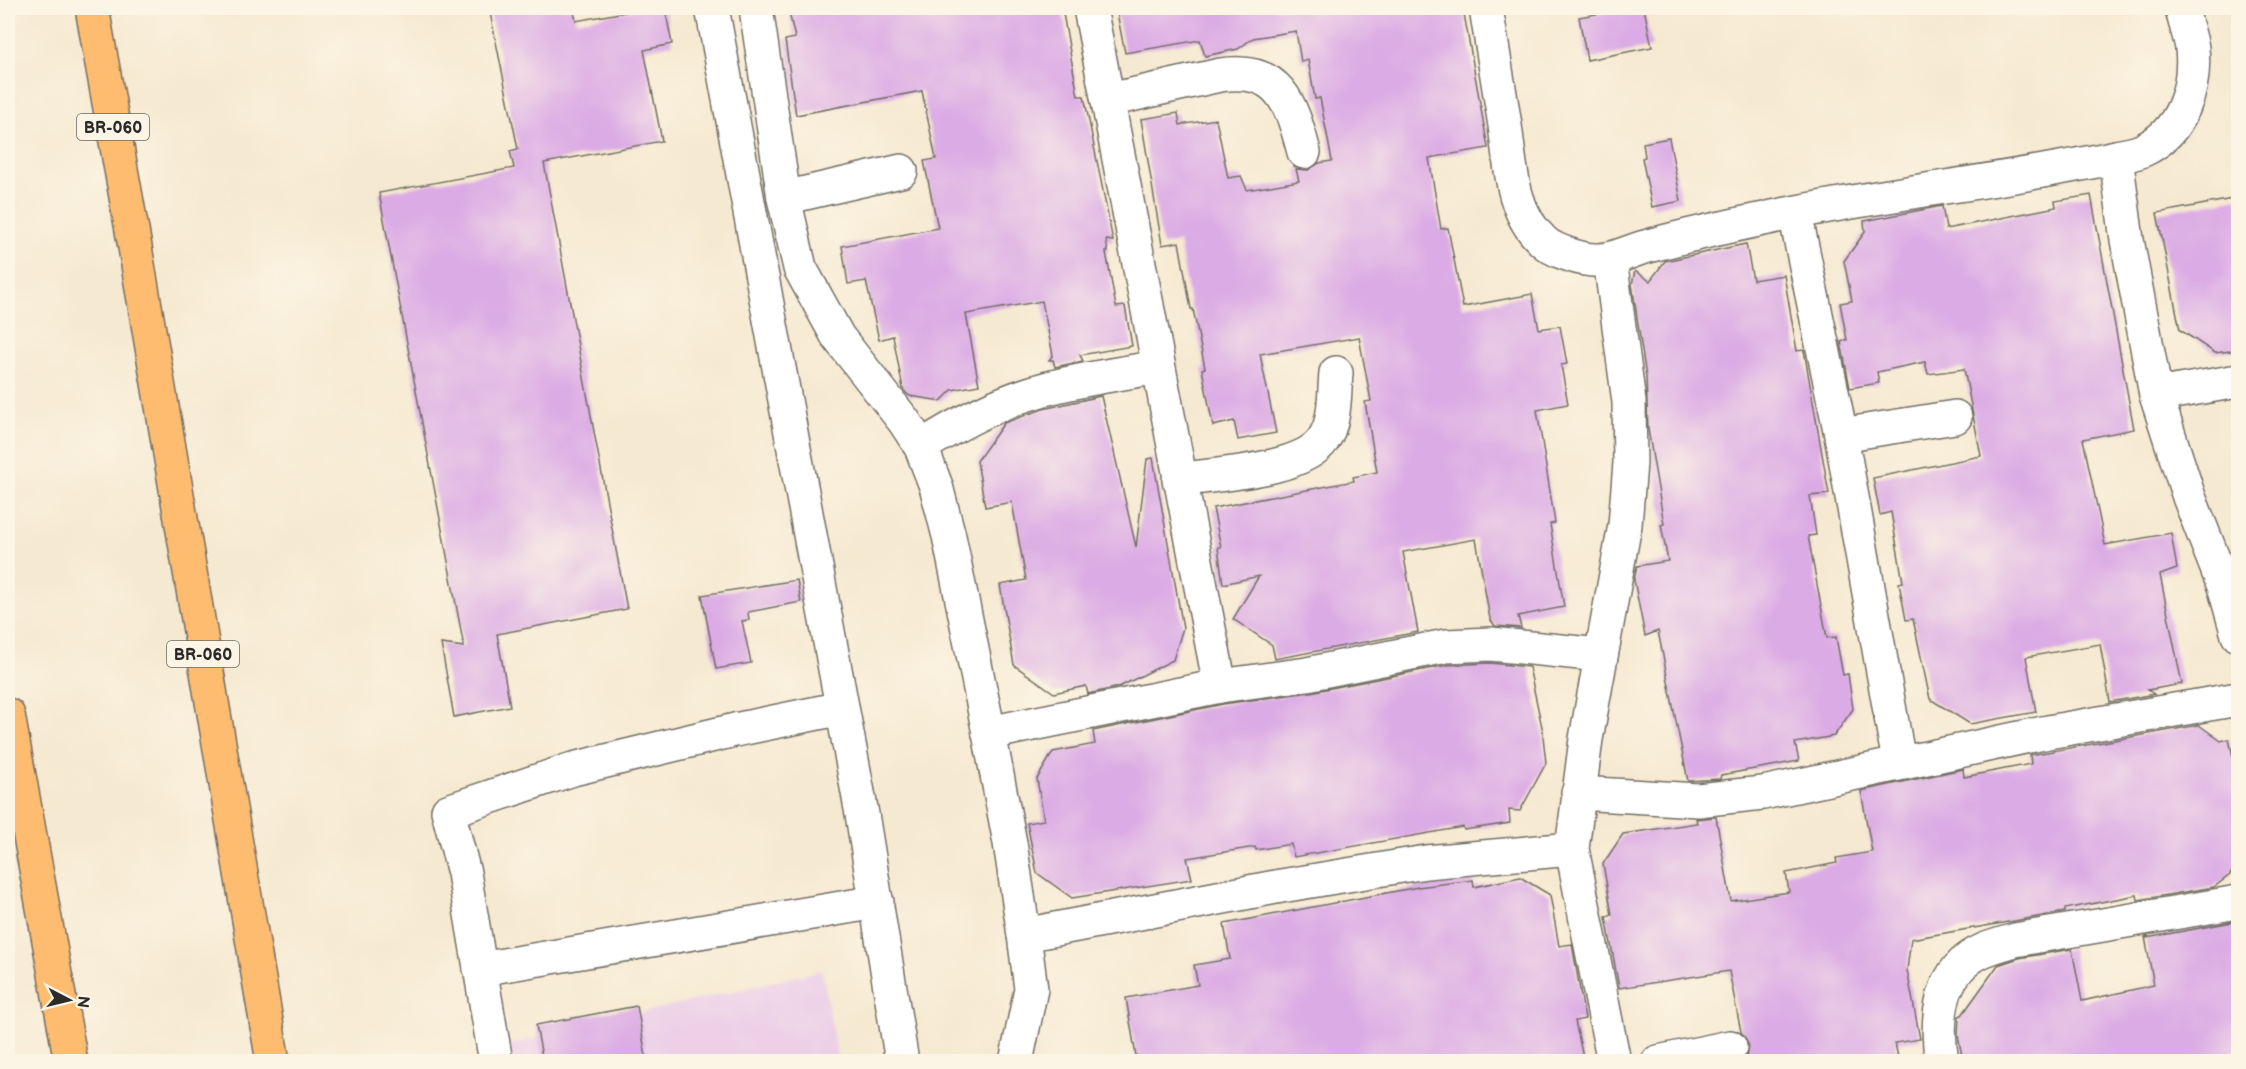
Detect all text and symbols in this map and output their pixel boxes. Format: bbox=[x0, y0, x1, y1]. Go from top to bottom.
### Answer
road number: BR-060 bbox=[77, 114, 149, 140]
road number: BR-060 bbox=[167, 641, 239, 667]
north arrow bbox=[39, 970, 99, 1030]
text: N bbox=[72, 995, 93, 1009]

